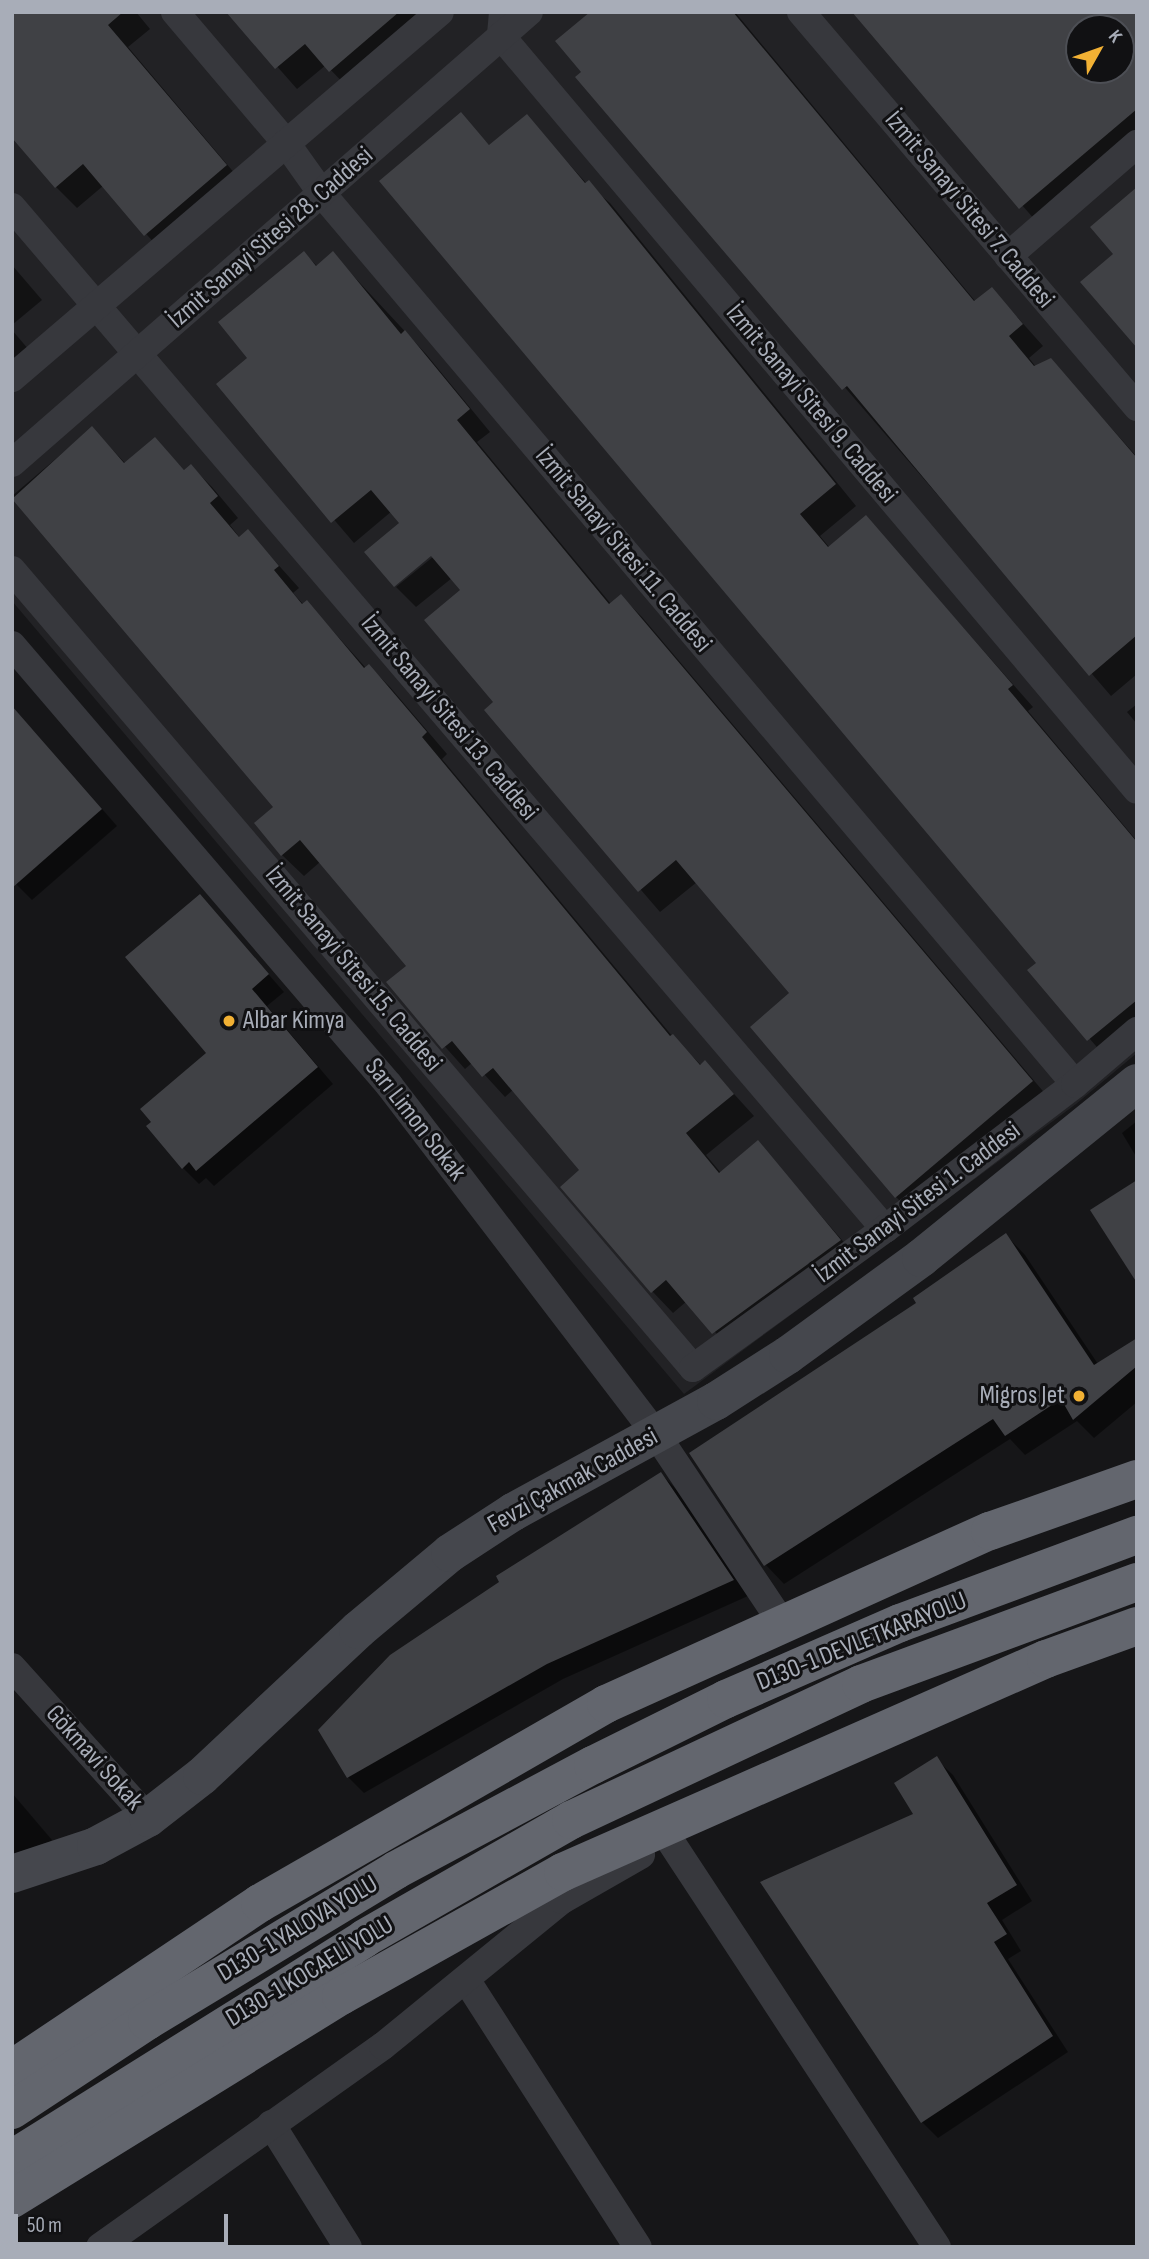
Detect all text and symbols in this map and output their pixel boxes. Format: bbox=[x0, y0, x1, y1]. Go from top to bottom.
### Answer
north arrow bbox=[1065, 14, 1135, 84]
text: K bbox=[1103, 25, 1127, 47]
street label: İzmit Sanayi Sitesi 7. Caddesi bbox=[878, 105, 1060, 315]
street label: İzmit Sanayi Sitesi 28. Caddesi bbox=[162, 141, 380, 335]
street label: İzmit Sanayi Sitesi 9. Caddesi bbox=[719, 298, 903, 510]
street label: İzmit Sanayi Sitesi 11. Caddesi bbox=[528, 441, 718, 659]
street label: İzmit Sanayi Sitesi 13. Caddesi bbox=[354, 609, 544, 827]
street label: İzmit Sanayi Sitesi 15. Caddesi bbox=[258, 860, 448, 1078]
place label: Albar Kimya bbox=[243, 1005, 345, 1037]
marker: Albar Kimya bbox=[221, 1013, 237, 1029]
street label: Sarı Limon Sokak bbox=[358, 1053, 472, 1187]
street label: İzmit Sanayi Sitesi 1. Caddesi bbox=[809, 1116, 1027, 1290]
place label: Migros Jet bbox=[979, 1380, 1065, 1412]
marker: Migros Jet bbox=[1071, 1388, 1087, 1404]
street label: Fevzi Çakmak Caddesi bbox=[483, 1421, 663, 1541]
street label: D130-1 DEVLETKARAYOLU bbox=[753, 1586, 971, 1698]
street label: Gökmavi Sokak bbox=[39, 1699, 149, 1817]
street label: D130-1 YALOVA YOLU bbox=[212, 1869, 384, 1989]
street label: D130-1 KOCAELİ YOLU bbox=[220, 1910, 400, 2034]
scale bar bbox=[18, 2200, 231, 2244]
text: 50 m bbox=[27, 2213, 62, 2238]

